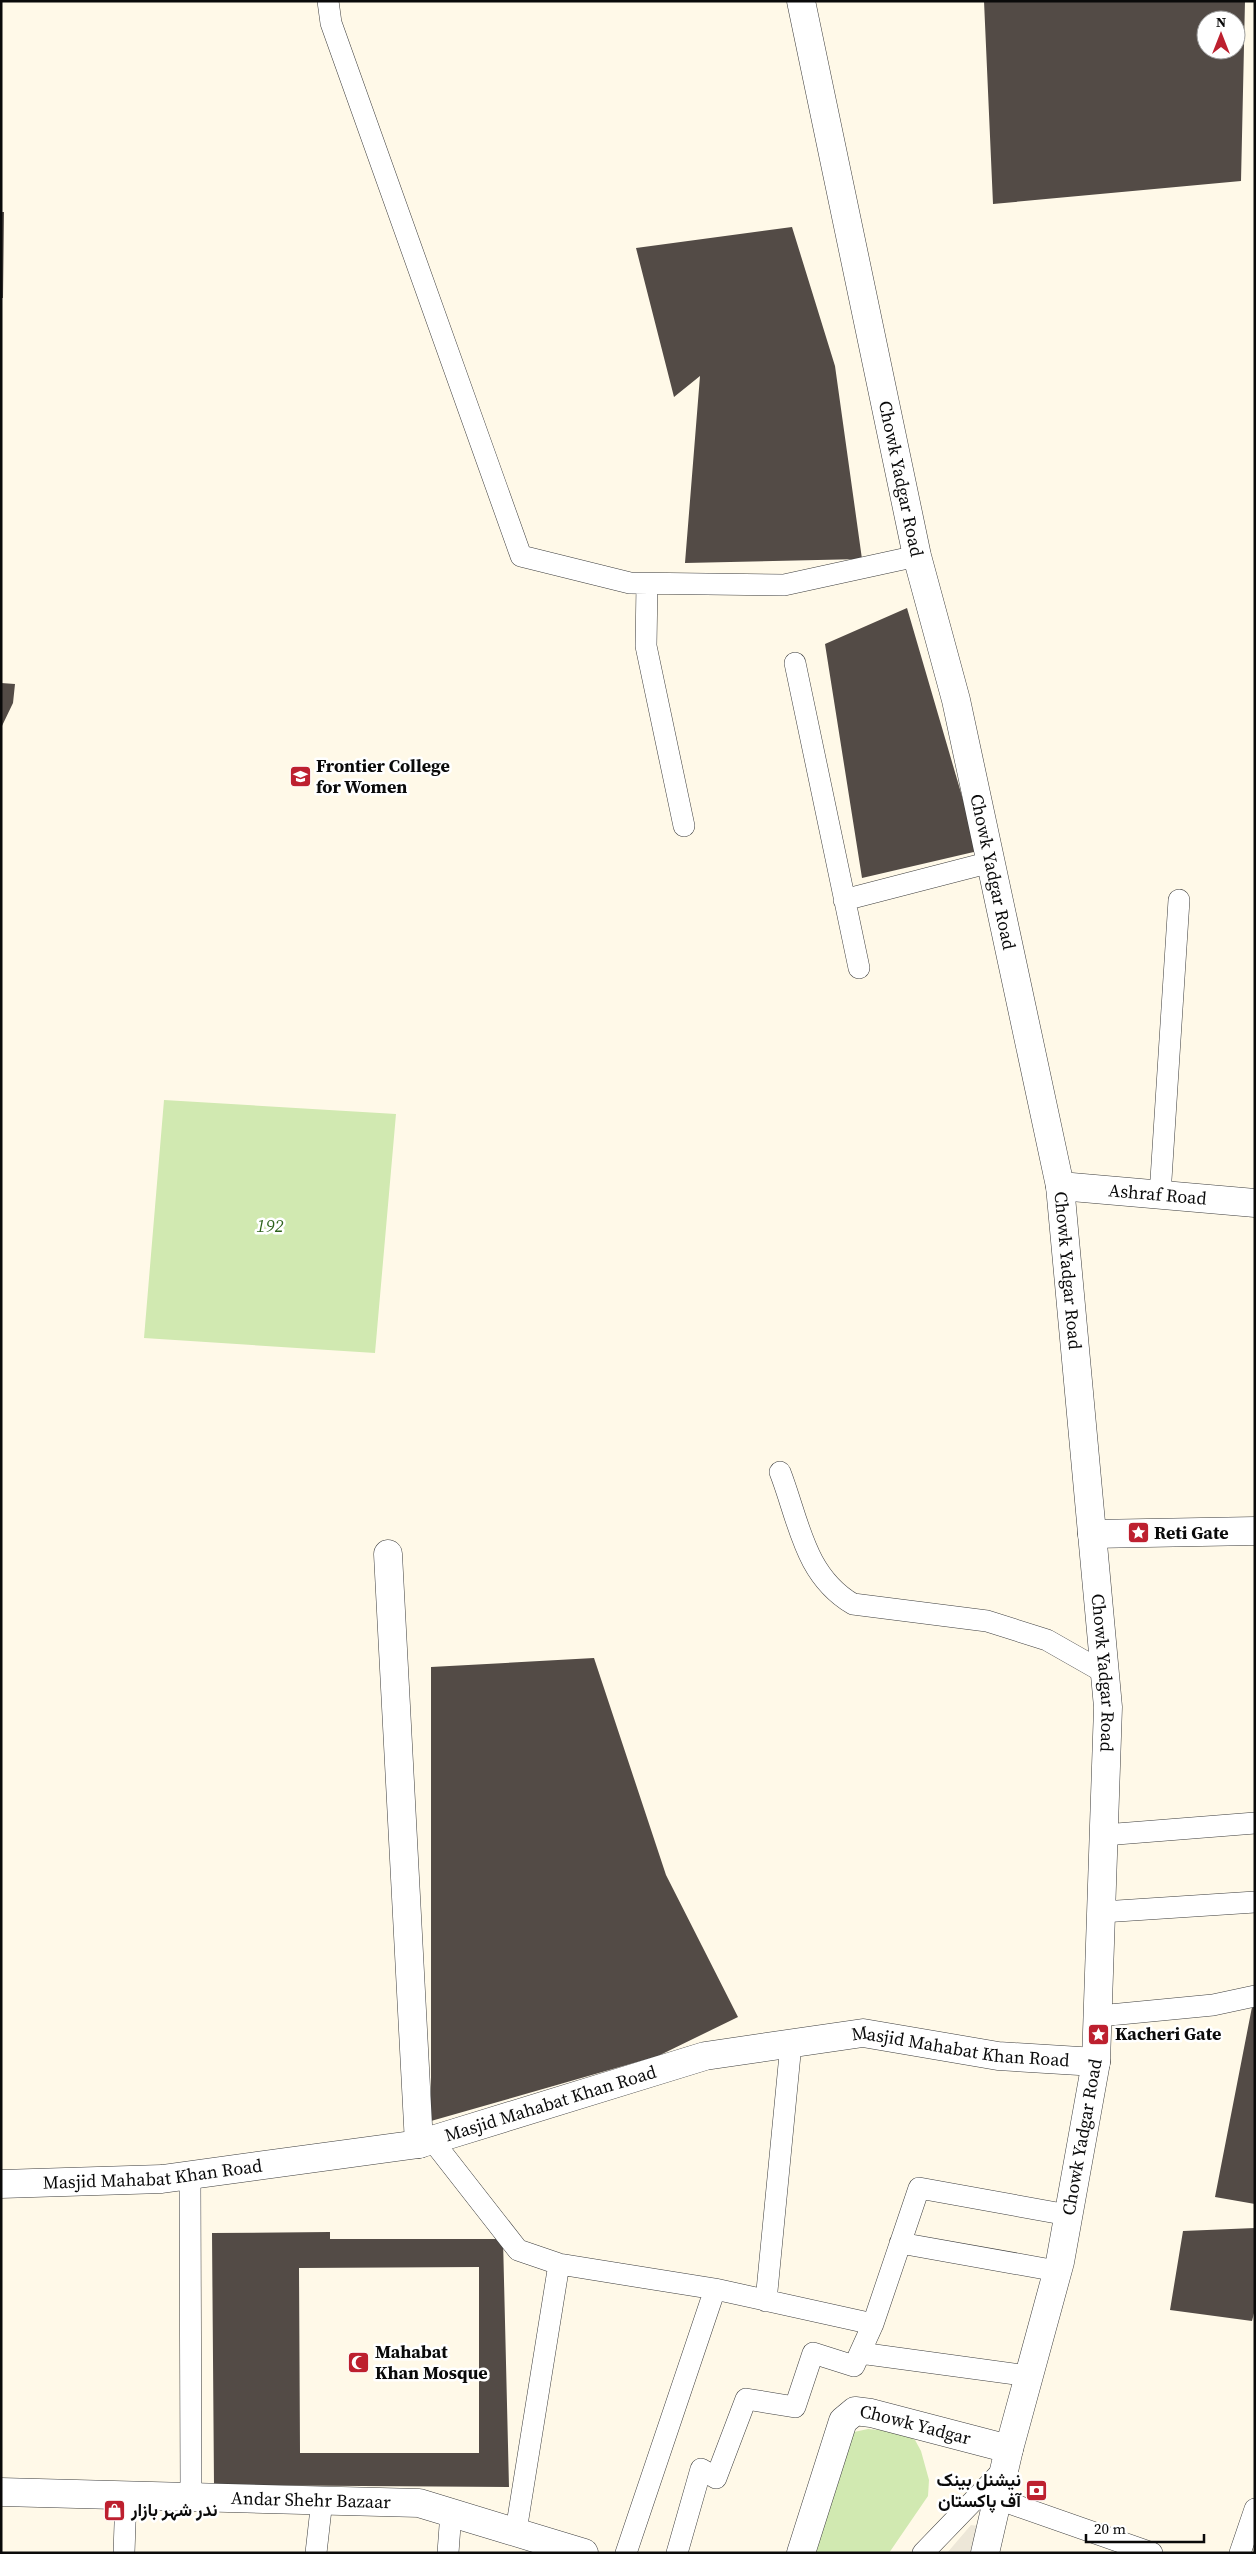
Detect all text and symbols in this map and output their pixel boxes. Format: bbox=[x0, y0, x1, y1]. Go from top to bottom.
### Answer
north arrow bbox=[1196, 10, 1246, 60]
text: N bbox=[1216, 12, 1226, 32]
street label: Chowk Yadgar Road bbox=[873, 398, 930, 559]
place label: Frontier College for Women bbox=[316, 753, 450, 799]
school or university icon: Frontier College for Women bbox=[288, 764, 312, 788]
street label: Chowk Yadgar Road bbox=[964, 792, 1022, 952]
street label: Ashraf Road bbox=[1108, 1177, 1208, 1211]
street label: Chowk Yadgar Road bbox=[1049, 1190, 1088, 1351]
park label: 192 bbox=[256, 1213, 284, 1238]
place label: Reti Gate bbox=[1154, 1520, 1229, 1545]
place icon: Reti Gate bbox=[1126, 1521, 1150, 1545]
street label: Chowk Yadgar Road bbox=[1086, 1592, 1121, 1752]
street label: Masjid Mahabat Khan Road bbox=[850, 2019, 1070, 2072]
place label: Kacheri Gate bbox=[1115, 2021, 1221, 2046]
place icon: Kacheri Gate bbox=[1087, 2022, 1111, 2046]
street label: Chowk Yadgar Road bbox=[1055, 2057, 1108, 2217]
street label: Masjid Mahabat Khan Road bbox=[441, 2059, 659, 2147]
street label: Masjid Mahabat Khan Road bbox=[42, 2152, 264, 2195]
place label: Mahabat Khan Mosque bbox=[375, 2339, 488, 2385]
mosque icon: Mahabat Khan Mosque bbox=[347, 2350, 371, 2374]
street label: Chowk Yadgar bbox=[858, 2399, 974, 2451]
place label: نیشنل بینک آف پاکستان bbox=[937, 2467, 1022, 2513]
bank icon: نیشنل بینک آف پاکستان bbox=[1025, 2478, 1049, 2502]
street label: Andar Shehr Bazaar bbox=[231, 2485, 392, 2514]
place label: ندر شہر بازار bbox=[130, 2497, 218, 2522]
shop icon: ندر شہر بازار bbox=[103, 2498, 127, 2522]
scale bar bbox=[1086, 2512, 1204, 2544]
text: 20 m bbox=[1094, 2518, 1126, 2539]

